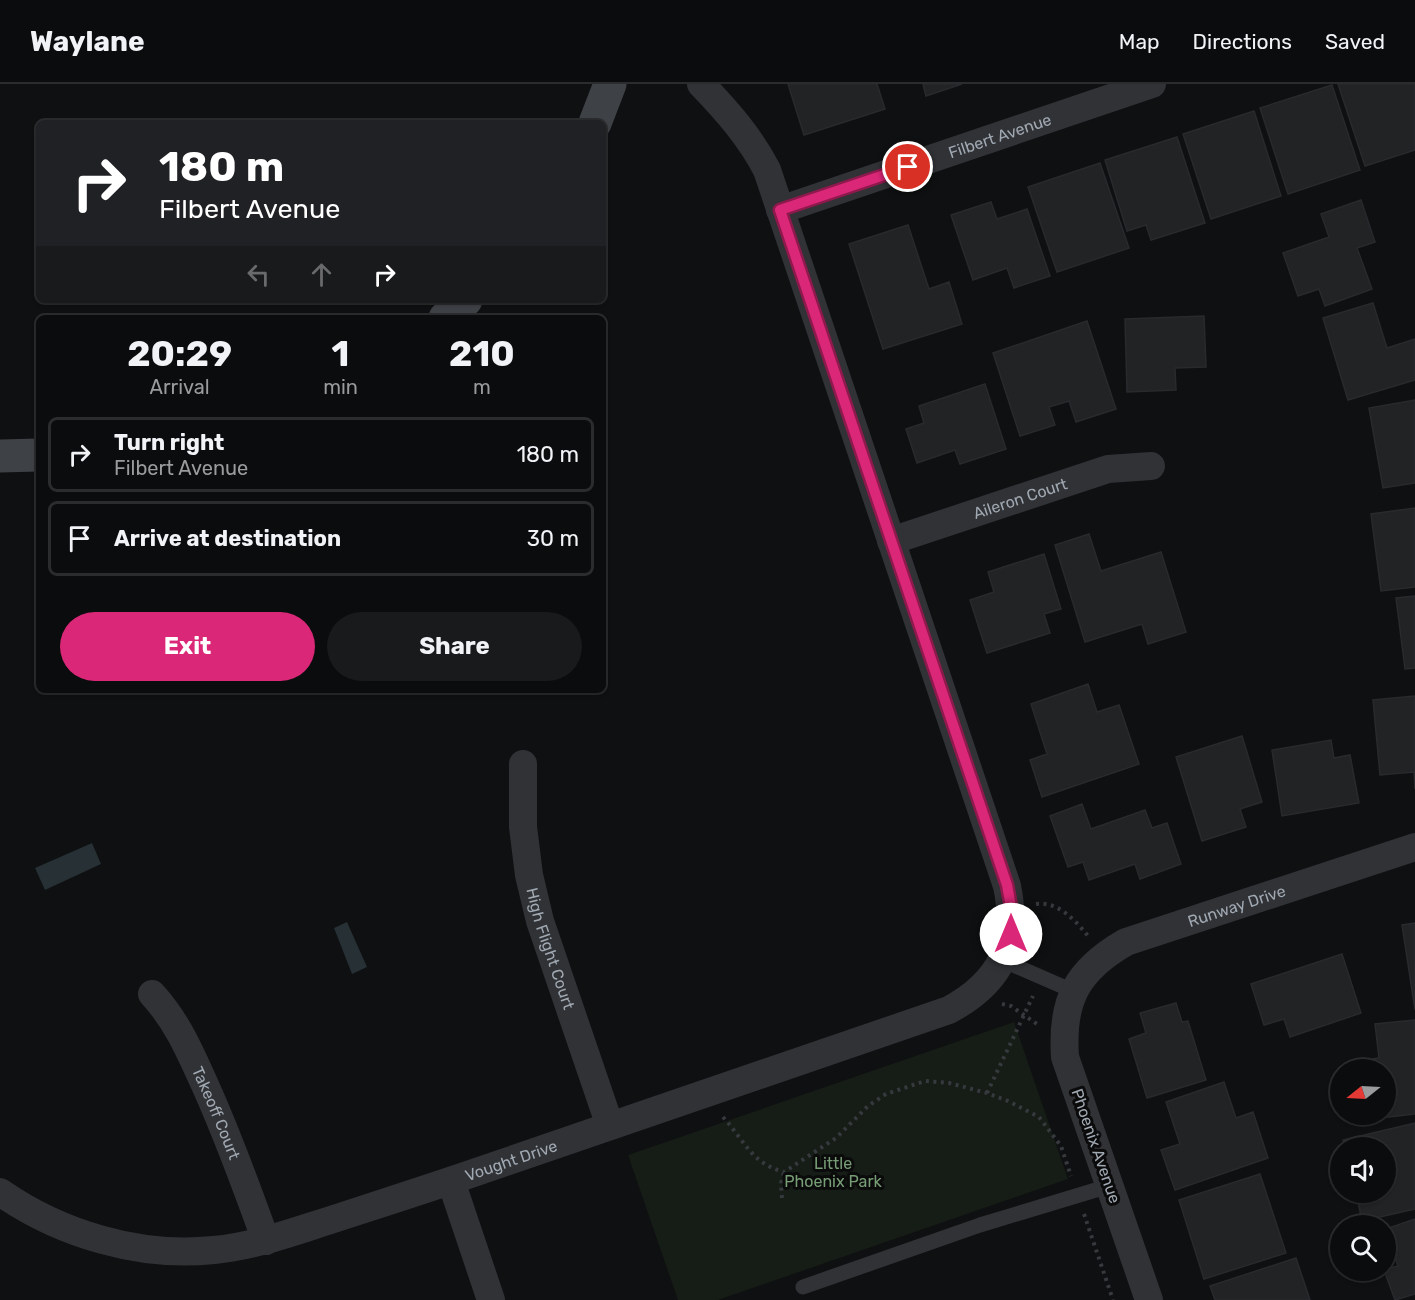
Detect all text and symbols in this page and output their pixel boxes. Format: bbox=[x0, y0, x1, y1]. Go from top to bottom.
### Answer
text: Waylane bbox=[30, 25, 145, 58]
text: Map bbox=[1119, 29, 1160, 54]
text: Directions bbox=[1193, 29, 1292, 54]
text: Saved bbox=[1325, 29, 1385, 54]
street label: Filbert Avenue bbox=[946, 109, 1054, 162]
pin bbox=[882, 141, 933, 192]
text: 180 m bbox=[159, 142, 284, 192]
icon: right bbox=[60, 144, 138, 222]
icon: arrive bbox=[891, 150, 924, 183]
text: Filbert Avenue bbox=[159, 193, 340, 225]
icon: left bbox=[242, 258, 275, 291]
icon: ahead bbox=[305, 258, 338, 291]
icon: right bbox=[368, 258, 401, 291]
text: 20:29 bbox=[127, 332, 232, 375]
text: 1 bbox=[332, 332, 349, 375]
text: 210 bbox=[449, 332, 515, 375]
text: Arrival bbox=[150, 375, 210, 399]
text: min bbox=[323, 375, 358, 399]
text: m bbox=[473, 375, 491, 399]
text: Turn right bbox=[114, 429, 224, 456]
icon: right bbox=[63, 438, 96, 471]
text: 180 m bbox=[517, 441, 579, 468]
text: Filbert Avenue bbox=[114, 456, 248, 480]
street label: Aileron Court bbox=[971, 474, 1070, 523]
icon: arrive bbox=[63, 522, 96, 555]
text: Arrive at destination bbox=[114, 525, 341, 552]
text: 30 m bbox=[527, 525, 579, 552]
button: Exit bbox=[60, 612, 315, 681]
button: Share bbox=[327, 612, 582, 681]
street label: Runway Drive bbox=[1185, 881, 1288, 931]
street label: High Flight Court bbox=[523, 886, 579, 1012]
position arrow bbox=[979, 902, 1043, 966]
north arrow bbox=[1330, 1059, 1396, 1125]
map controls bbox=[1330, 1059, 1396, 1281]
street label: Takeoff Court bbox=[188, 1063, 244, 1162]
street label: Phoenix Avenue bbox=[1068, 1086, 1125, 1206]
street label: Vought Drive bbox=[462, 1136, 560, 1185]
button: sound bbox=[1330, 1137, 1396, 1203]
park label: Little Phoenix Park bbox=[784, 1154, 883, 1191]
button: search bbox=[1330, 1215, 1396, 1281]

